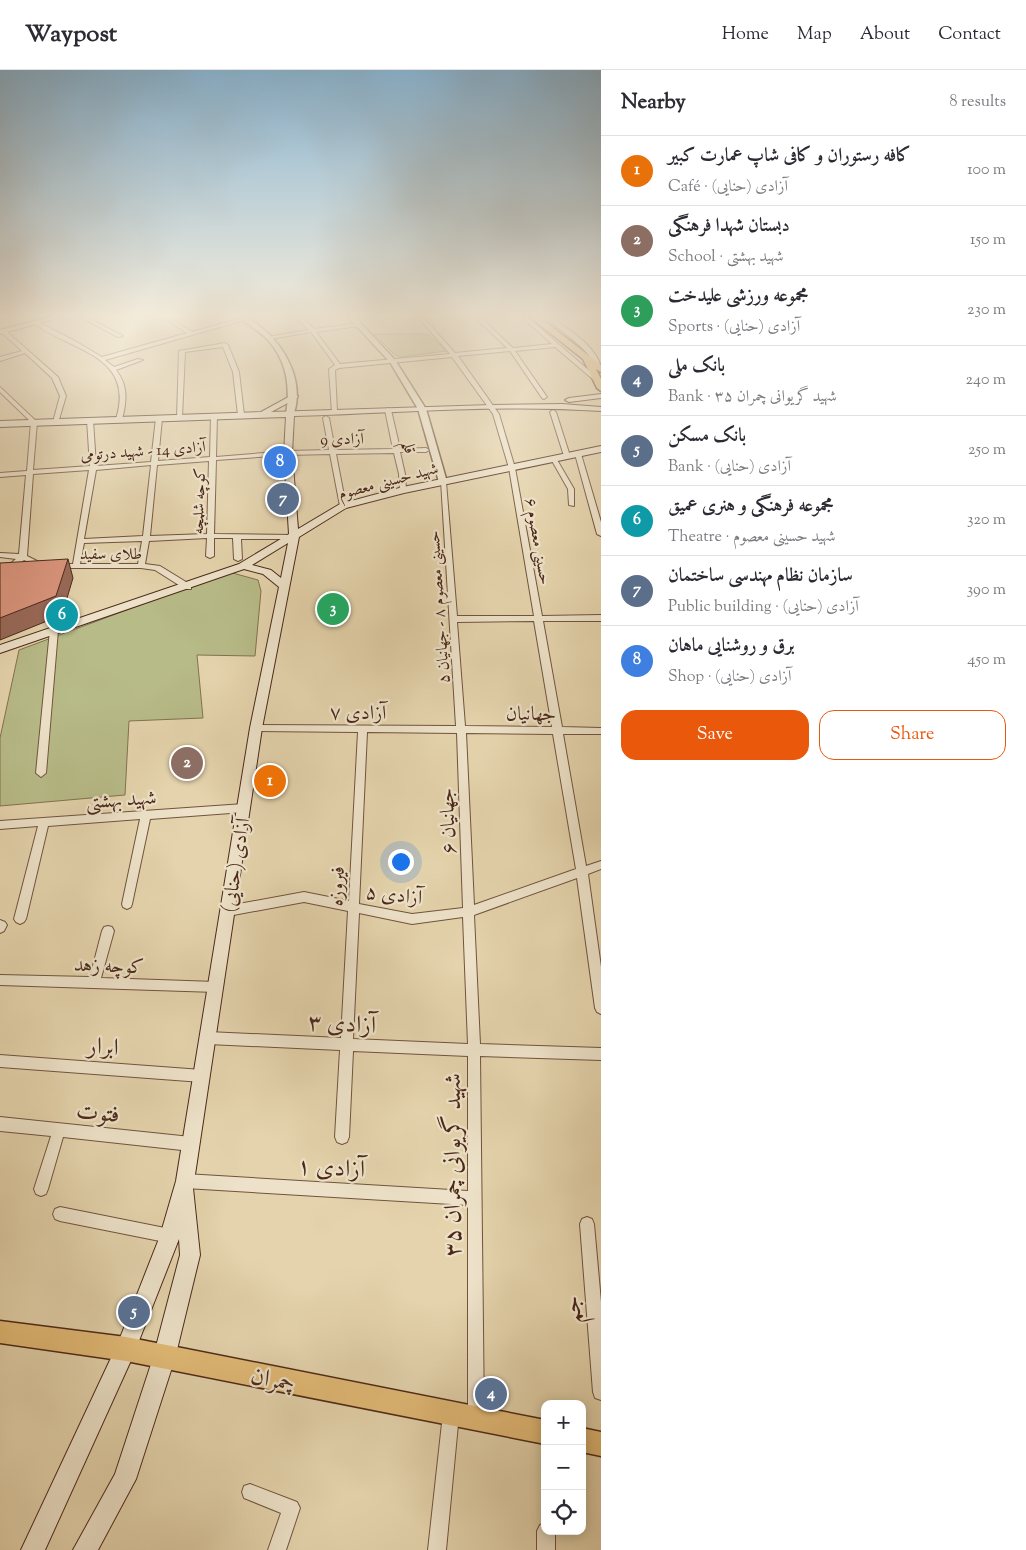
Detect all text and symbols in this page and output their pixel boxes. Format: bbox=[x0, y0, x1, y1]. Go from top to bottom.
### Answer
text: Waypost bbox=[25, 18, 117, 52]
text: Home bbox=[722, 22, 769, 48]
text: Map bbox=[797, 22, 832, 48]
text: About bbox=[860, 22, 910, 48]
text: Contact bbox=[938, 22, 1001, 48]
text: Nearby bbox=[621, 88, 686, 118]
text: 8 results bbox=[950, 91, 1006, 114]
text: کافه رستوران و کافی شاپ عمارت کبیر bbox=[668, 143, 911, 170]
text: 1 bbox=[634, 159, 640, 182]
text: 100 m bbox=[967, 159, 1006, 182]
text: Café · آزادی (حنایی) bbox=[668, 176, 788, 199]
text: دبستان شهدا فرهنگی bbox=[668, 213, 790, 240]
text: 2 bbox=[633, 229, 641, 252]
text: 150 m bbox=[970, 229, 1006, 252]
text: School · شهید بهشتی bbox=[668, 246, 784, 269]
text: مجموعه ورزشی علیدخت bbox=[668, 283, 808, 310]
text: 3 bbox=[634, 299, 640, 322]
text: 230 m bbox=[967, 299, 1006, 322]
text: Sports · آزادی (حنایی) bbox=[668, 316, 800, 339]
text: بانک ملی bbox=[668, 353, 725, 380]
text: 4 bbox=[633, 369, 641, 392]
text: 240 m bbox=[965, 369, 1006, 392]
text: Bank · شهید گریوانی چمران ۳۵ bbox=[668, 386, 837, 409]
text: بانک مسکن bbox=[668, 423, 746, 450]
street label: آزادی 9 bbox=[320, 429, 366, 452]
street label: آزادی 14 - شهید درتومی bbox=[80, 437, 208, 468]
street label: قلم bbox=[392, 439, 420, 457]
text: 5 bbox=[634, 439, 640, 462]
text: 250 m bbox=[968, 439, 1006, 462]
pin: 8 bbox=[264, 443, 296, 481]
text: Bank · آزادی (حنایی) bbox=[668, 456, 791, 479]
street label: شهید حسینی معصوم bbox=[336, 458, 441, 508]
street label: کوچه شلمچه bbox=[188, 467, 213, 535]
pin: 7 bbox=[267, 480, 299, 518]
text: مجموعه فرهنگی و هنری عمیق bbox=[668, 493, 834, 520]
street label: حسینی معصوم ۶ bbox=[517, 496, 555, 587]
text: 6 bbox=[633, 509, 641, 532]
text: 320 m bbox=[967, 509, 1006, 532]
text: Theatre · شهید حسینی معصوم bbox=[668, 526, 836, 549]
street label: حسینی معصوم ۸ - جهانیان ۵ bbox=[424, 530, 458, 684]
street label: طلای سفید bbox=[80, 544, 142, 567]
text: سازمان نظام مهندسی ساختمان bbox=[668, 563, 853, 590]
text: 7 bbox=[633, 579, 641, 602]
text: 390 m bbox=[967, 579, 1006, 602]
pin: 3 bbox=[317, 590, 349, 628]
pin: 6 bbox=[46, 596, 78, 634]
text: Public building · آزادی (حنایی) bbox=[668, 596, 859, 619]
text: برق و روشنایی ماهان bbox=[668, 633, 794, 660]
text: 8 bbox=[633, 649, 641, 672]
text: 450 m bbox=[967, 649, 1006, 672]
text: Shop · آزادی (حنایی) bbox=[668, 666, 791, 689]
street label: آزادی ۷ bbox=[330, 700, 389, 729]
street label: جهانیان bbox=[506, 701, 556, 730]
button: Save bbox=[621, 710, 809, 760]
button: Share bbox=[819, 710, 1006, 760]
pin: 2 bbox=[171, 744, 203, 782]
pin: 1 bbox=[254, 762, 286, 800]
street label: شهید بهشتی bbox=[85, 785, 158, 818]
street label: جهانیان ۶ bbox=[434, 787, 465, 855]
street label: آزادی (حنایی) bbox=[216, 813, 260, 915]
your location bbox=[388, 849, 414, 875]
street label: فیروزه bbox=[323, 865, 354, 907]
street label: آزادی ۵ bbox=[364, 879, 426, 914]
street label: کوچه زهد bbox=[73, 952, 145, 983]
street label: آزادی ۳ bbox=[307, 1006, 380, 1044]
street label: ابرار bbox=[84, 1030, 120, 1066]
street label: شهید گریوانی چمران ۳۵ bbox=[436, 1073, 471, 1257]
street label: فتوت bbox=[74, 1095, 121, 1133]
street label: آزادی ۱ bbox=[296, 1150, 369, 1188]
pin: 5 bbox=[118, 1293, 150, 1331]
street label: جم bbox=[556, 1294, 595, 1325]
street label: چمران bbox=[247, 1360, 298, 1402]
pin: 4 bbox=[475, 1375, 507, 1413]
map controls bbox=[541, 1400, 586, 1535]
button: + bbox=[541, 1400, 586, 1445]
button: − bbox=[541, 1445, 586, 1490]
button: locate bbox=[541, 1490, 586, 1535]

